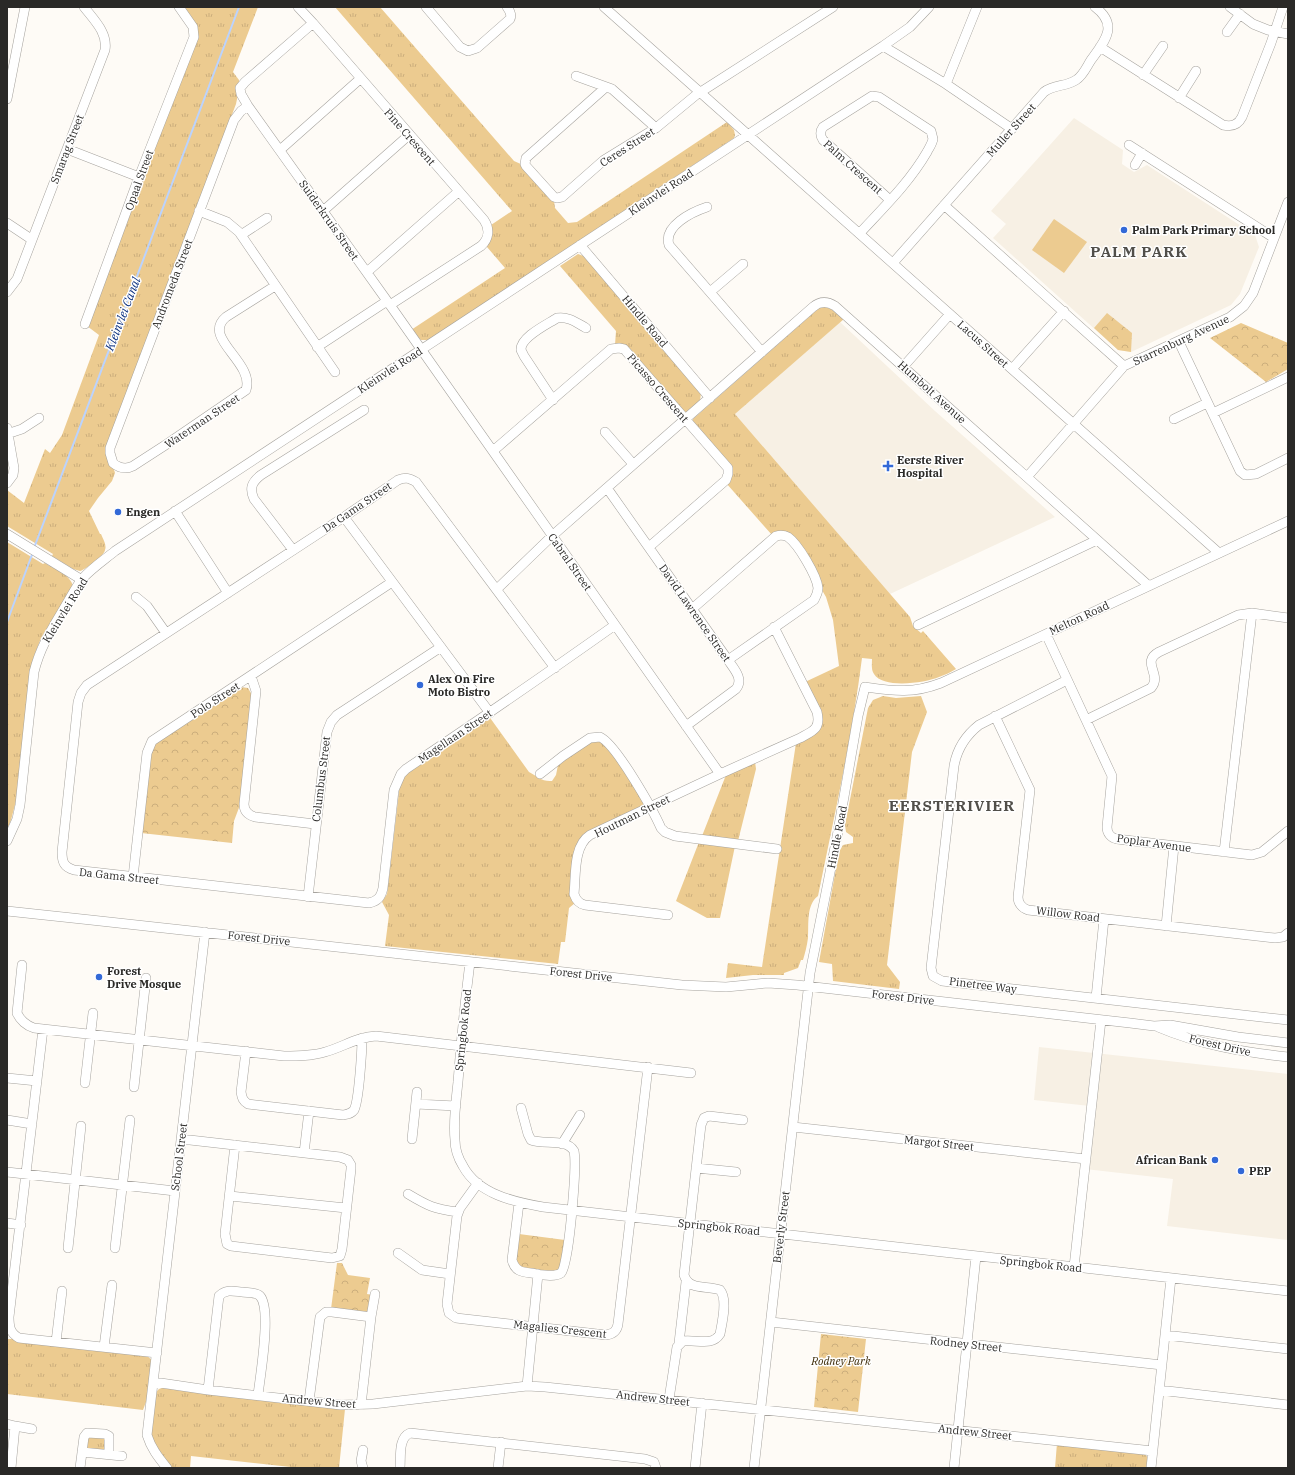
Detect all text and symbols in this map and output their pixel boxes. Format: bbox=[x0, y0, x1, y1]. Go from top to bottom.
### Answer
street label: Muller Street bbox=[983, 100, 1039, 160]
street label: Pine Crescent bbox=[381, 105, 439, 169]
street label: Smarag Street bbox=[47, 112, 87, 186]
street label: Ceres Street bbox=[597, 124, 657, 170]
street label: Palm Crescent bbox=[821, 137, 885, 197]
street label: Opaal Street bbox=[122, 148, 156, 212]
street label: Kleinvlei Road bbox=[626, 166, 696, 218]
street label: Suiderkruis Street bbox=[296, 177, 362, 263]
place label: Palm Park Primary School bbox=[1132, 223, 1276, 237]
marker: Palm Park Primary School bbox=[1119, 225, 1129, 235]
street label: Andromeda Street bbox=[148, 237, 196, 331]
district label: PALM PARK bbox=[1090, 242, 1188, 261]
water label: Kleinvlei Canal bbox=[101, 274, 144, 354]
street label: Hindle Road bbox=[619, 292, 671, 350]
street label: Starrenburg Avenue bbox=[1131, 312, 1231, 368]
street label: Lacus Street bbox=[955, 317, 1011, 371]
street label: Kleinvlei Road bbox=[355, 344, 425, 396]
street label: Picasso Crescent bbox=[624, 351, 692, 425]
street label: Humbolt Avenue bbox=[895, 358, 969, 426]
street label: Waterman Street bbox=[162, 391, 242, 451]
place label: Eerste River Hospital bbox=[897, 453, 964, 480]
marker: Eerste River Hospital bbox=[882, 460, 894, 472]
street label: Da Gama Street bbox=[320, 479, 394, 535]
place label: Engen bbox=[126, 505, 160, 519]
marker: Engen bbox=[113, 507, 123, 517]
street label: Cabral Street bbox=[545, 530, 595, 594]
street label: David Lawrence Street bbox=[656, 562, 734, 665]
street label: Kleinvlei Road bbox=[39, 574, 91, 645]
street label: Melton Road bbox=[1047, 598, 1112, 638]
place label: Alex On Fire Moto Bistro bbox=[428, 672, 495, 699]
street label: Polo Street bbox=[188, 679, 242, 721]
marker: Alex On Fire Moto Bistro bbox=[415, 680, 425, 690]
street label: Magellaan Street bbox=[415, 706, 495, 766]
street label: Columbus Street bbox=[309, 735, 333, 823]
street label: Houtman Street bbox=[592, 792, 672, 840]
district label: EERSTERIVIER bbox=[889, 796, 1015, 815]
street label: Hindle Road bbox=[824, 804, 850, 870]
street label: Poplar Avenue bbox=[1116, 831, 1192, 855]
street label: Da Gama Street bbox=[78, 865, 160, 887]
street label: Willow Road bbox=[1035, 903, 1101, 925]
street label: Forest Drive bbox=[227, 928, 291, 948]
place label: Forest Drive Mosque bbox=[107, 964, 181, 991]
street label: Forest Drive bbox=[549, 964, 613, 984]
marker: Forest Drive Mosque bbox=[94, 972, 104, 982]
street label: Pinetree Way bbox=[948, 974, 1018, 996]
street label: Forest Drive bbox=[871, 986, 935, 1008]
street label: Springbok Road bbox=[452, 988, 474, 1072]
street label: Forest Drive bbox=[1188, 1031, 1252, 1059]
street label: School Street bbox=[168, 1122, 190, 1192]
street label: Margot Street bbox=[903, 1132, 975, 1154]
place label: African Bank bbox=[1136, 1153, 1207, 1167]
marker: African Bank bbox=[1210, 1155, 1220, 1165]
place label: PEP bbox=[1249, 1164, 1272, 1178]
marker: PEP bbox=[1236, 1166, 1246, 1176]
street label: Beverly Street bbox=[770, 1190, 792, 1264]
street label: Springbok Road bbox=[677, 1216, 761, 1238]
street label: Springbok Road bbox=[999, 1253, 1083, 1275]
street label: Magalies Crescent bbox=[513, 1317, 607, 1341]
street label: Rodney Street bbox=[929, 1333, 1003, 1355]
park label: Rodney Park bbox=[810, 1354, 871, 1368]
street label: Andrew Street bbox=[615, 1387, 691, 1409]
street label: Andrew Street bbox=[282, 1391, 357, 1411]
street label: Andrew Street bbox=[937, 1421, 1013, 1443]

